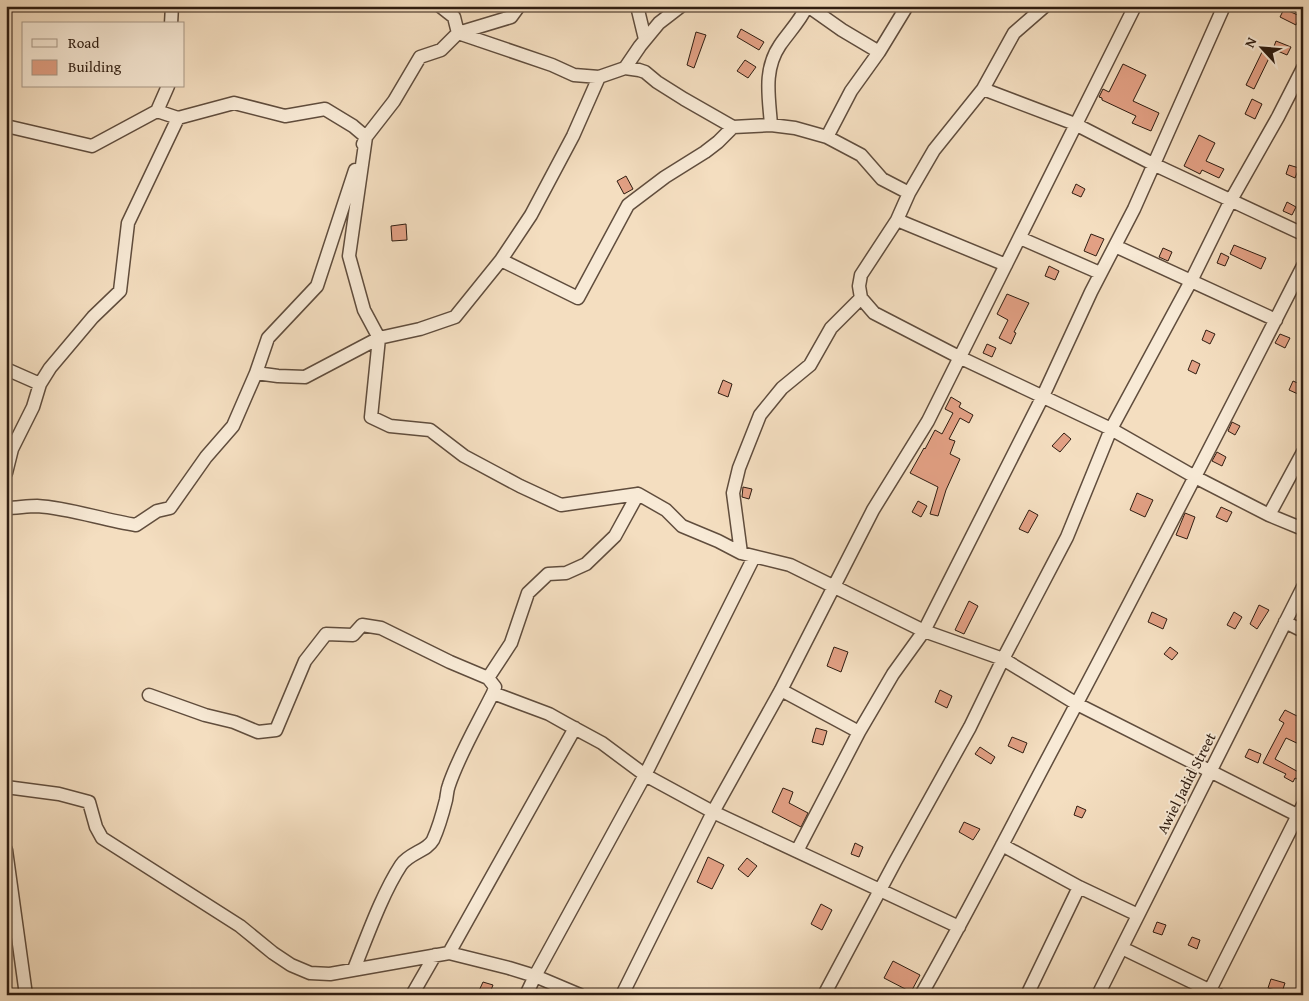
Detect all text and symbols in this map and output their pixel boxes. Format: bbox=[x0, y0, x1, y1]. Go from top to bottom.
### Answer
legend bbox=[22, 22, 185, 88]
north arrow bbox=[1236, 22, 1286, 72]
text: Road bbox=[68, 32, 99, 53]
text: N bbox=[1239, 33, 1262, 51]
text: Building bbox=[68, 56, 122, 77]
street label: Awiel Jadid Street bbox=[1151, 728, 1221, 837]

